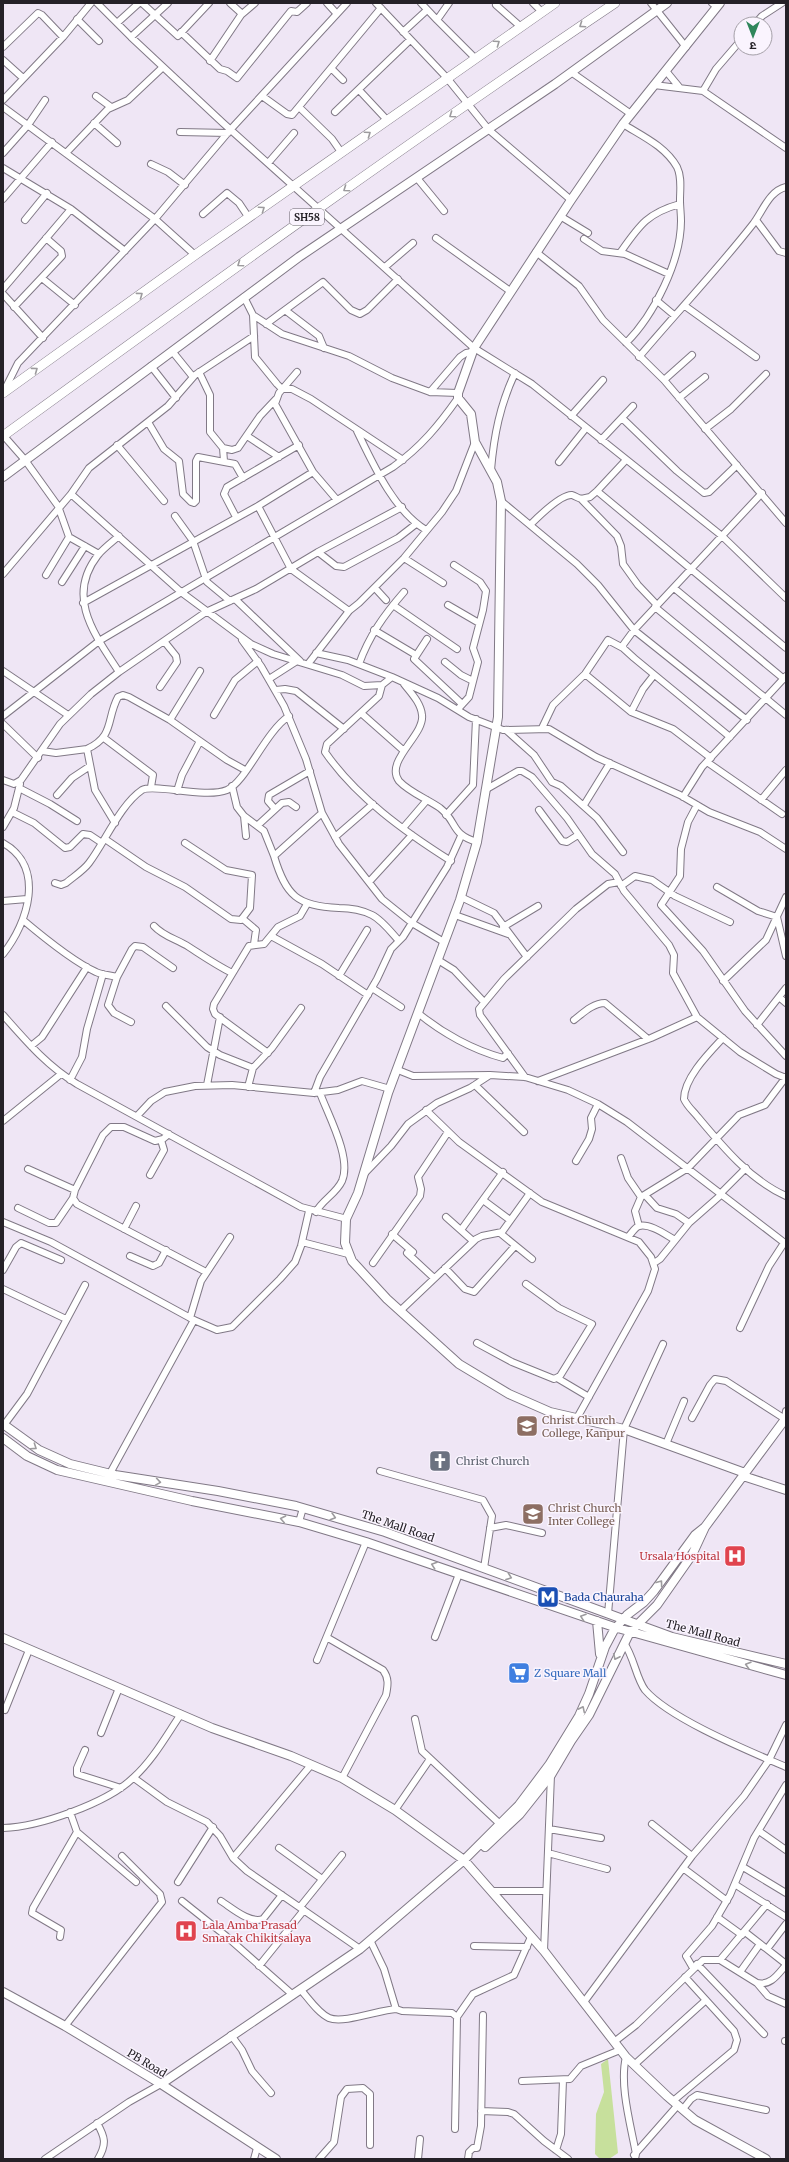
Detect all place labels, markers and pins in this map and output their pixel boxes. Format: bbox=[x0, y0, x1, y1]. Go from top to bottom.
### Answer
school or university icon: Christ Church College, Kanpur bbox=[514, 1413, 540, 1439]
place label: Christ Church College, Kanpur bbox=[542, 1413, 625, 1440]
church icon: Christ Church bbox=[427, 1448, 453, 1474]
place label: Christ Church bbox=[456, 1454, 530, 1468]
school or university icon: Christ Church Inter College bbox=[520, 1501, 546, 1527]
place label: Christ Church Inter College bbox=[548, 1501, 622, 1528]
hospital icon: Ursala Hospital bbox=[722, 1543, 748, 1569]
place label: Ursala Hospital bbox=[640, 1549, 721, 1563]
metro station icon: Bada Chauraha bbox=[535, 1584, 561, 1610]
place label: Bada Chauraha bbox=[564, 1590, 644, 1604]
supermarket icon: Z Square Mall bbox=[506, 1660, 532, 1686]
place label: Z Square Mall bbox=[534, 1666, 607, 1680]
hospital icon: Lala Amba Prasad Smarak Chikitsalaya bbox=[173, 1918, 199, 1944]
place label: Lala Amba Prasad Smarak Chikitsalaya bbox=[202, 1918, 311, 1945]

